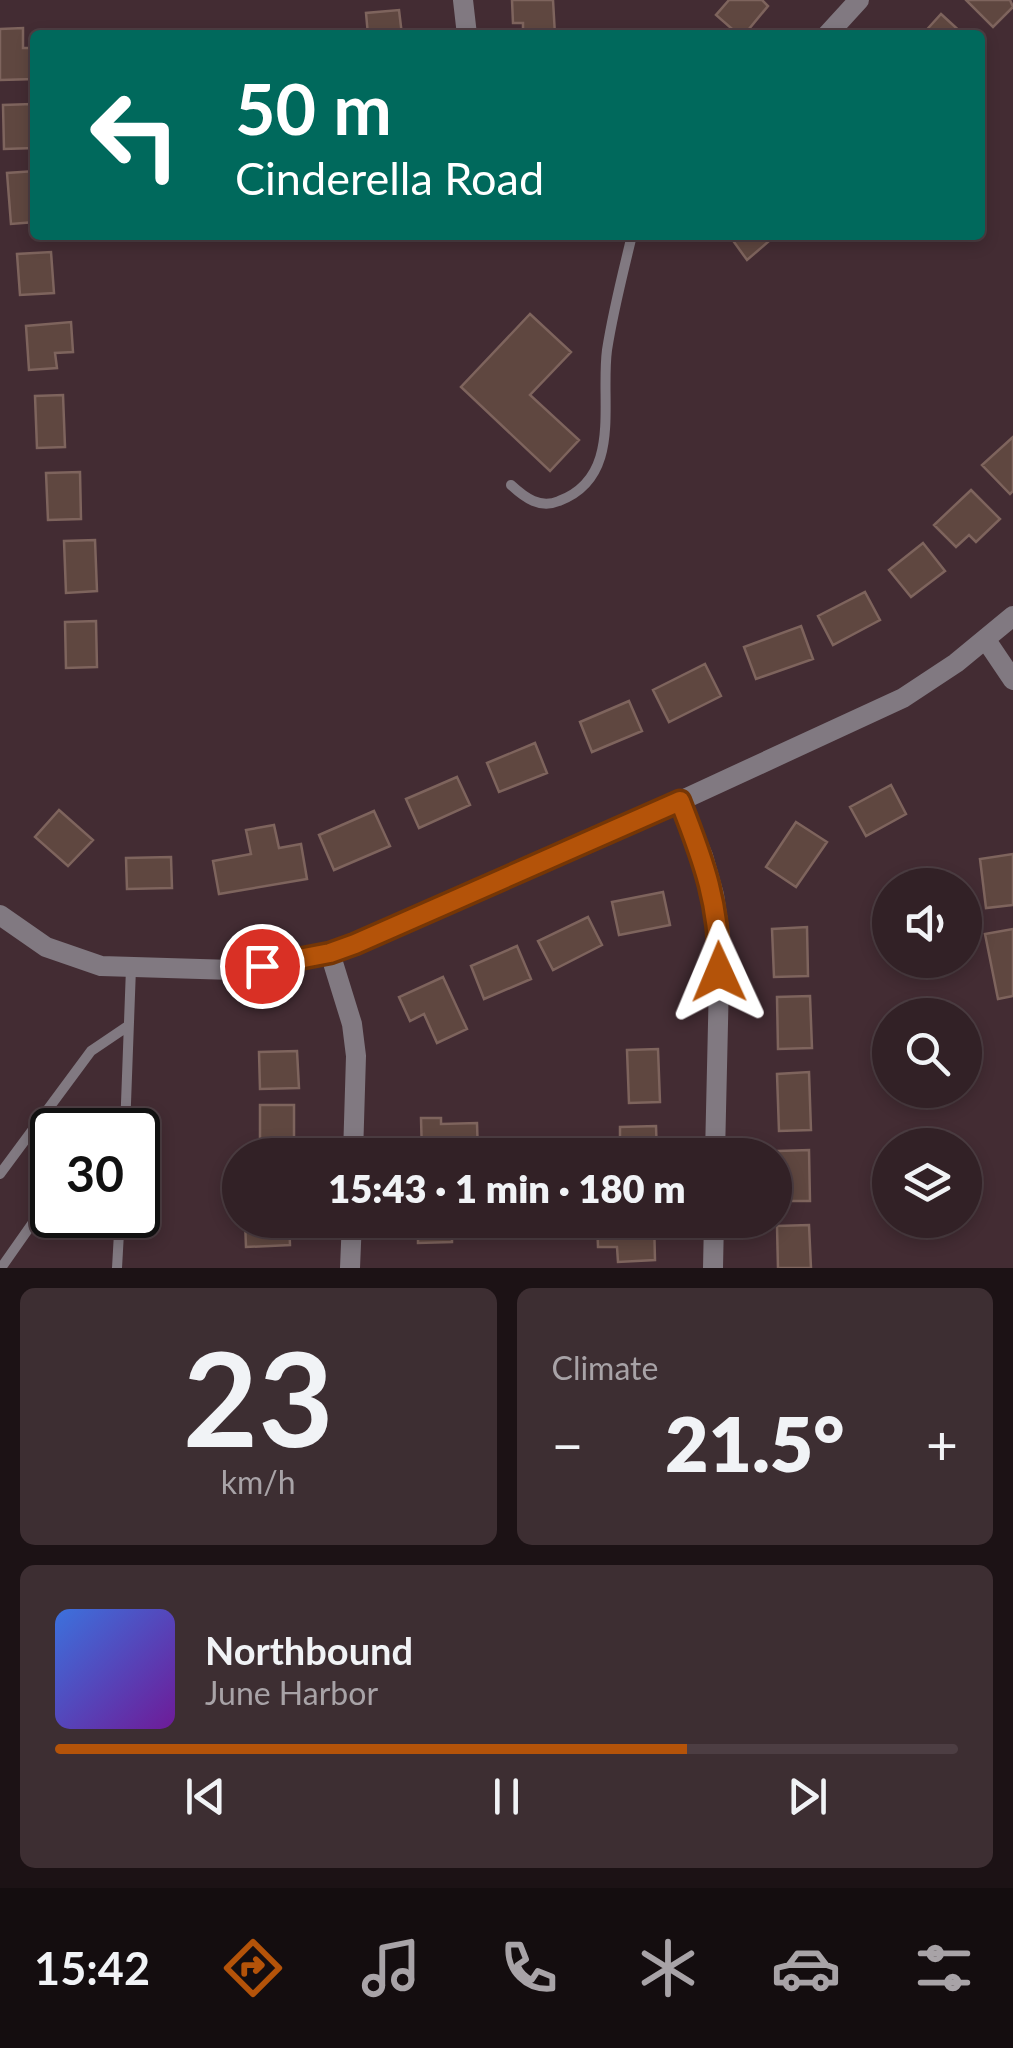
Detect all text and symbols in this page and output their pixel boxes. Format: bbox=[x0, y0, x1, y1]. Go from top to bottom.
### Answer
text: 50 m bbox=[235, 66, 392, 150]
icon: left bbox=[70, 70, 200, 200]
text: Cinderella Road bbox=[235, 151, 544, 205]
map controls bbox=[872, 868, 982, 1238]
button: sound bbox=[872, 868, 982, 978]
position arrow bbox=[667, 920, 771, 1024]
pin bbox=[220, 924, 305, 1009]
icon: arrive bbox=[235, 939, 290, 994]
button: search bbox=[872, 998, 982, 1108]
speed limit sign: 30 bbox=[30, 1108, 160, 1238]
button: layers bbox=[872, 1128, 982, 1238]
text: 15:43 · 1 min · 180 m bbox=[328, 1165, 686, 1211]
text: 23 bbox=[183, 1319, 334, 1475]
text: Climate bbox=[552, 1348, 658, 1387]
text: 21.5° bbox=[665, 1398, 845, 1488]
text: − bbox=[552, 1411, 583, 1477]
text: + bbox=[926, 1411, 958, 1477]
text: km/h bbox=[221, 1462, 296, 1501]
text: Northbound bbox=[205, 1627, 413, 1673]
text: June Harbor bbox=[205, 1673, 378, 1712]
icon: previous bbox=[178, 1769, 233, 1824]
icon: pause bbox=[479, 1769, 534, 1824]
icon: next bbox=[780, 1769, 835, 1824]
icon: directions bbox=[218, 1933, 288, 2003]
icon: music bbox=[356, 1933, 426, 2003]
icon: phone bbox=[494, 1933, 564, 2003]
icon: climate bbox=[633, 1933, 703, 2003]
icon: car bbox=[771, 1933, 841, 2003]
icon: filters bbox=[909, 1933, 979, 2003]
text: 15:42 bbox=[34, 1941, 150, 1995]

